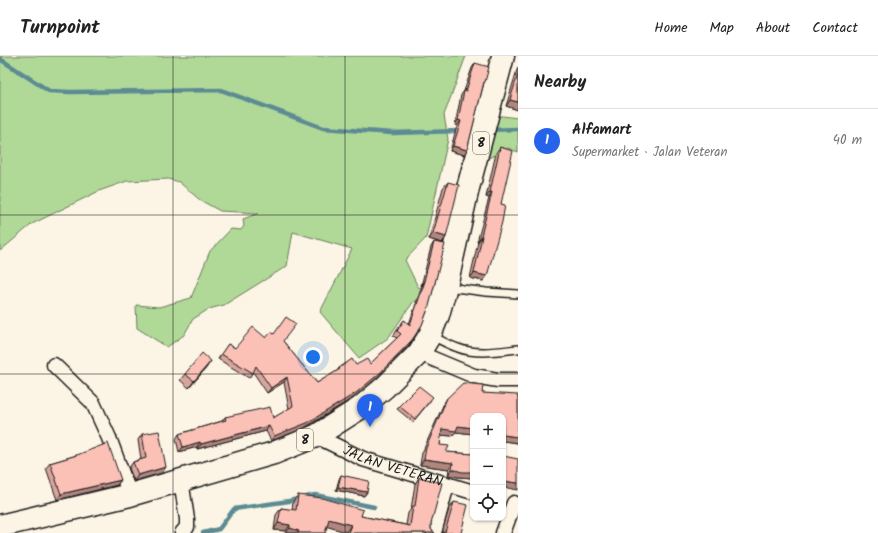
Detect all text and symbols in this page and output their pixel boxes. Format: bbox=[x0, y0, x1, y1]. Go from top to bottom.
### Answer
text: Turnpoint bbox=[20, 13, 100, 43]
text: Home bbox=[654, 17, 688, 39]
text: Map bbox=[710, 17, 734, 39]
text: About bbox=[756, 17, 790, 39]
text: Contact bbox=[812, 17, 858, 39]
text: Nearby bbox=[534, 69, 586, 96]
text: Alfamart bbox=[572, 118, 632, 142]
text: 1 bbox=[545, 130, 549, 151]
text: 40 m bbox=[833, 130, 862, 151]
road number: 8 bbox=[473, 132, 489, 154]
text: Supermarket · Jalan Veteran bbox=[572, 142, 727, 163]
your location bbox=[303, 347, 323, 367]
pin: 1 bbox=[357, 394, 383, 427]
map controls bbox=[470, 413, 506, 521]
button: + bbox=[470, 413, 506, 449]
road number: 8 bbox=[297, 429, 313, 451]
street label: JALAN VETERAN bbox=[339, 440, 446, 493]
button: − bbox=[470, 449, 506, 485]
button: locate bbox=[470, 485, 506, 521]

